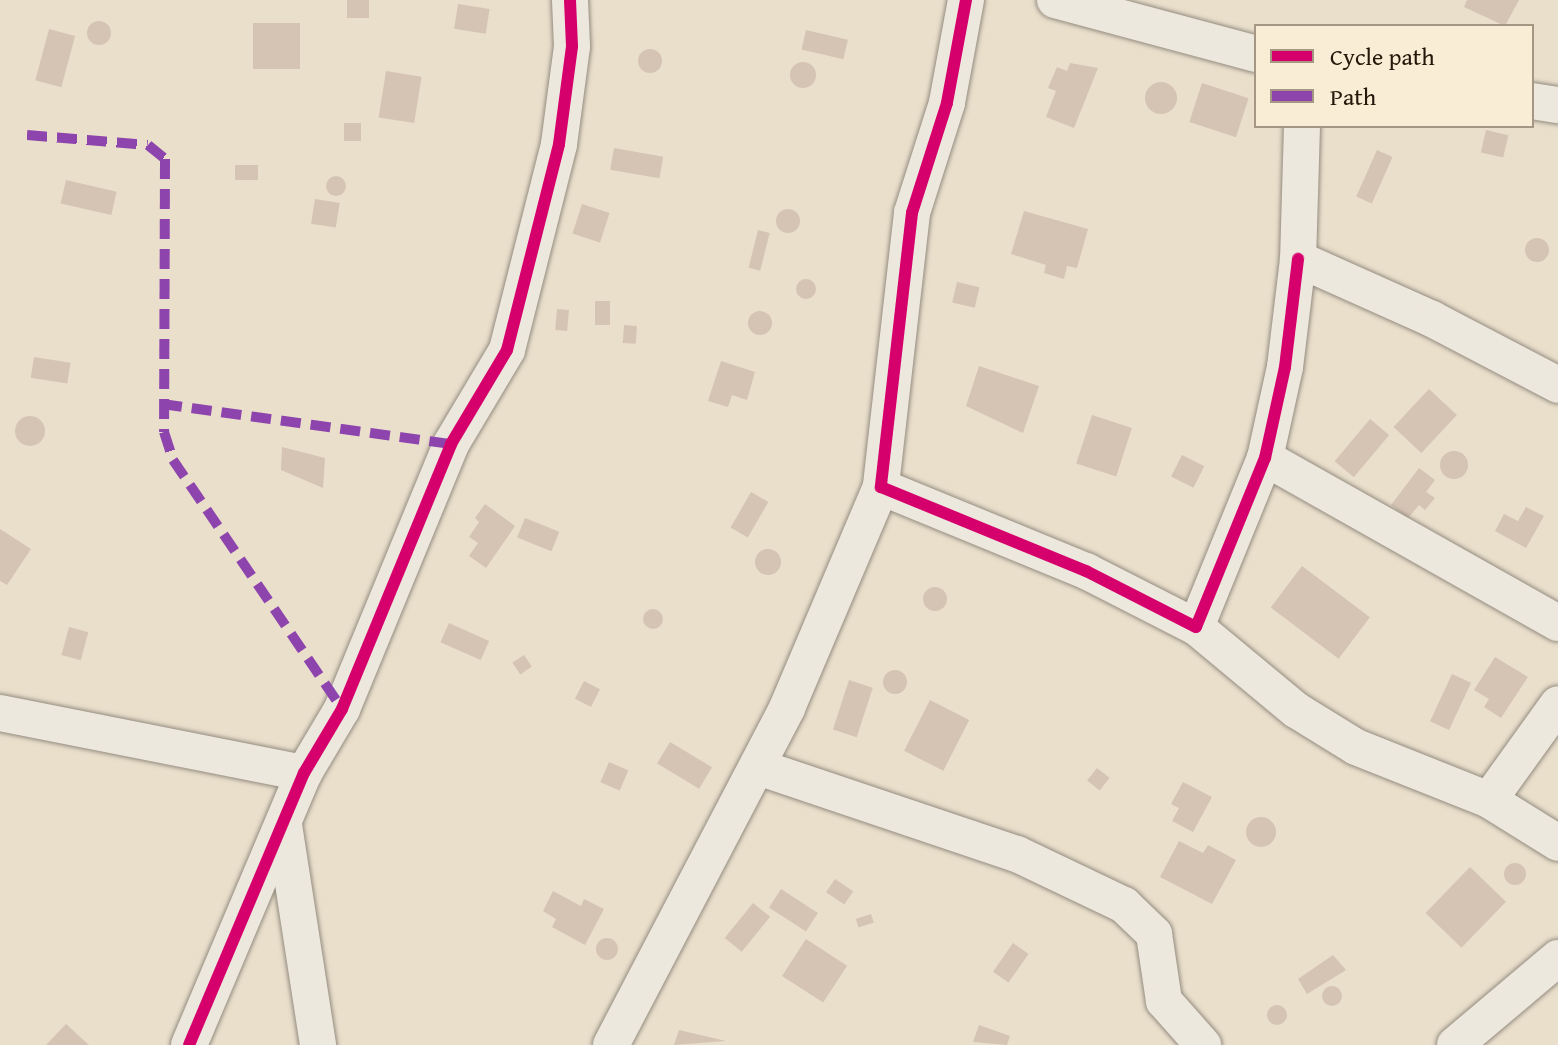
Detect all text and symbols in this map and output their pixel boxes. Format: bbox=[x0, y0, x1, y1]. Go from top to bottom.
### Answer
legend bbox=[1254, 24, 1534, 128]
text: Cycle path bbox=[1330, 39, 1435, 74]
text: Path bbox=[1330, 79, 1376, 114]

